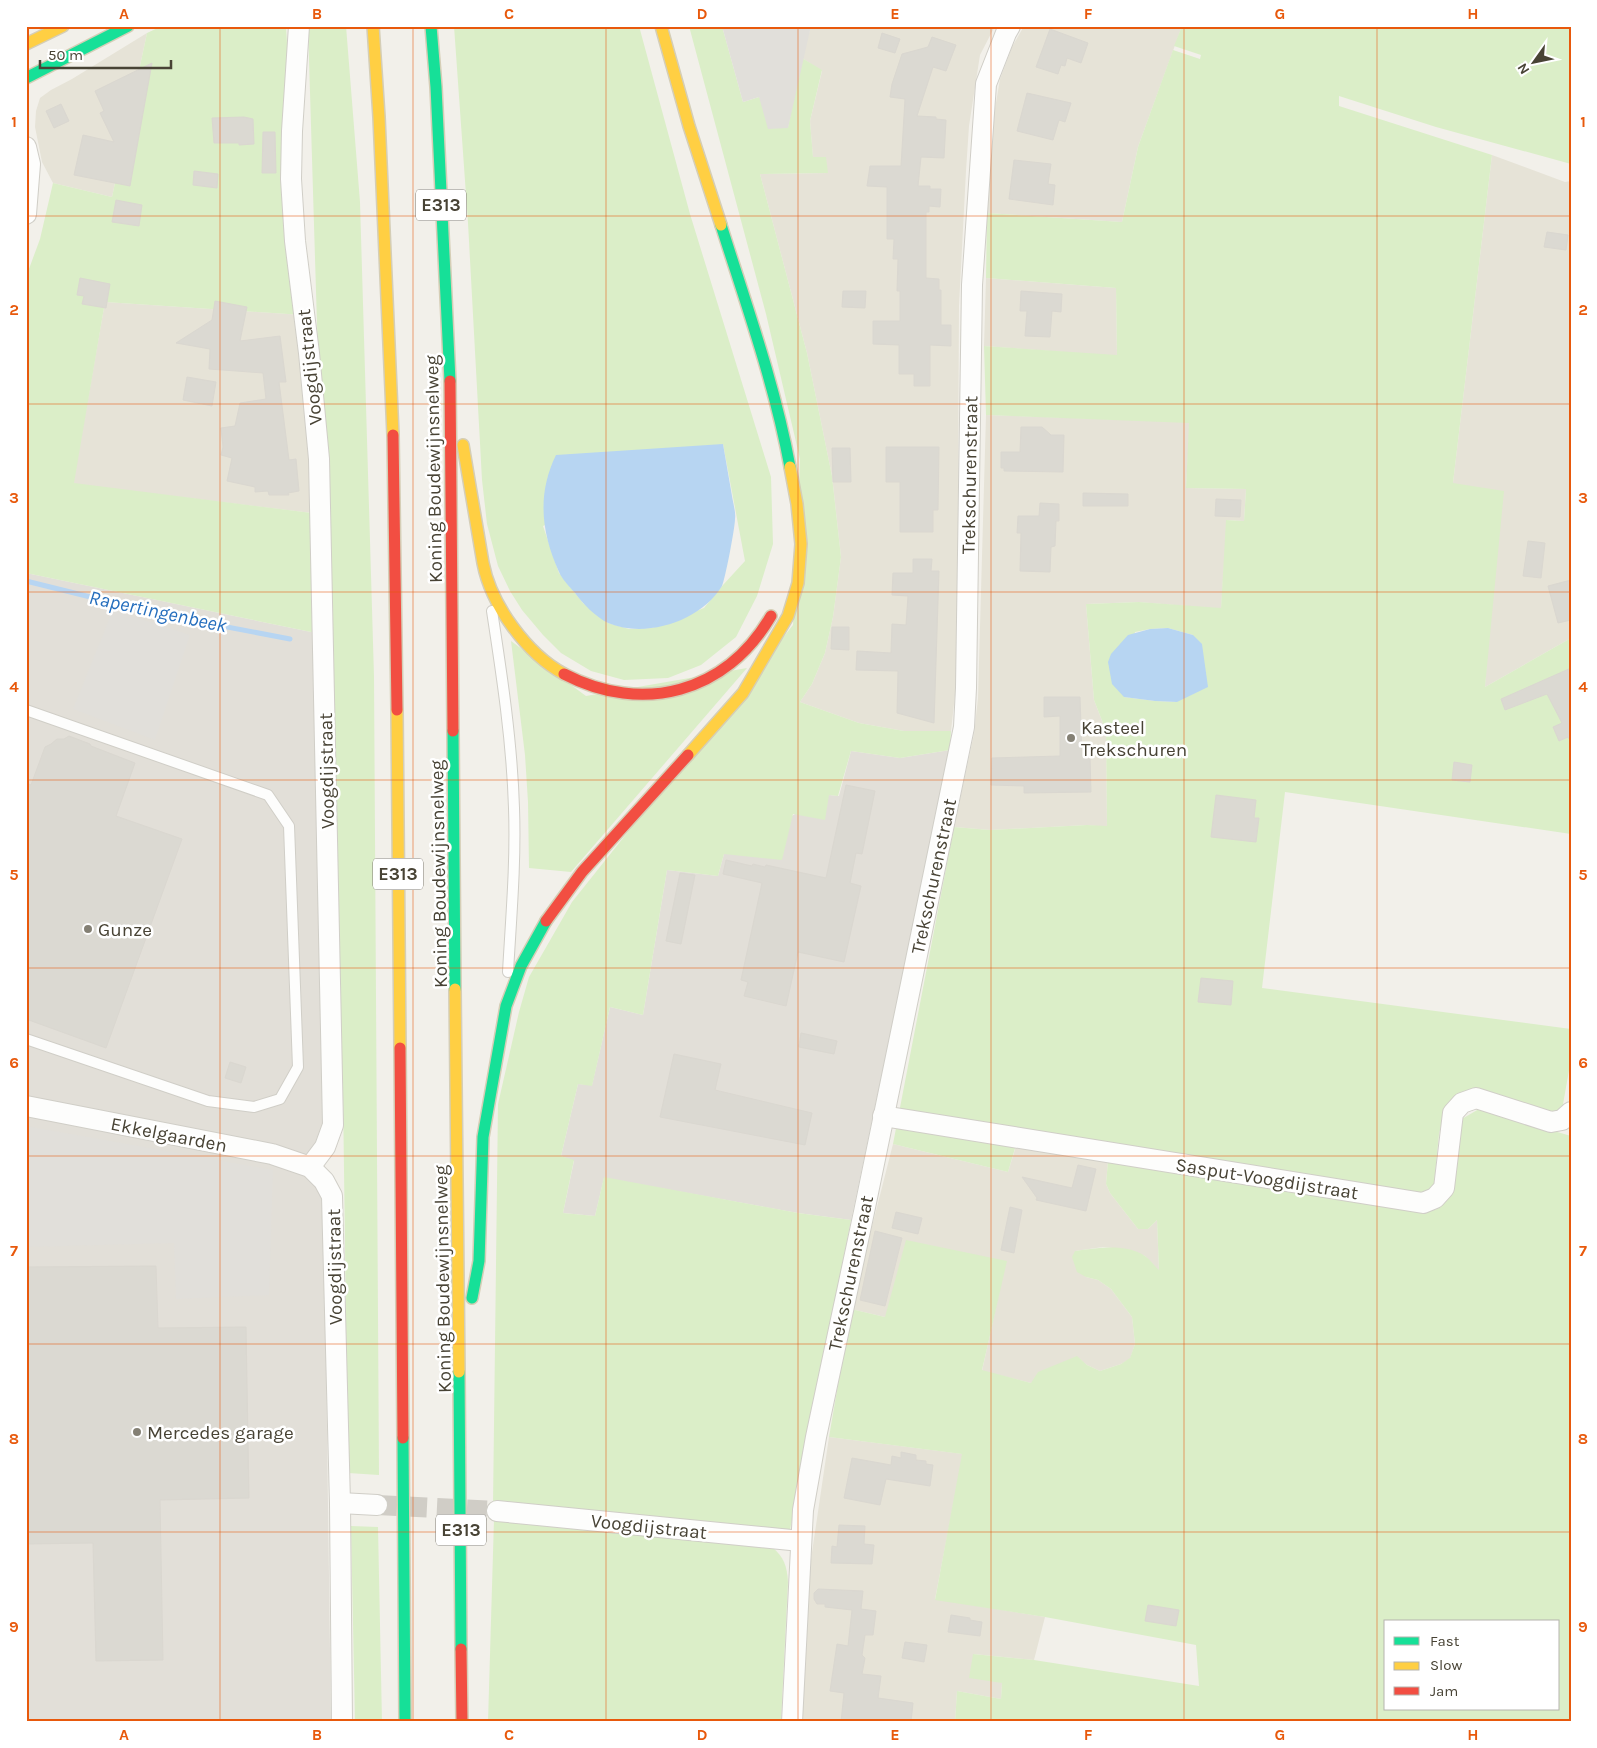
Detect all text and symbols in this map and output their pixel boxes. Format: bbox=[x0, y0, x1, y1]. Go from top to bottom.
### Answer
text: A bbox=[119, 4, 129, 23]
text: B bbox=[312, 4, 322, 23]
text: C bbox=[504, 4, 514, 23]
text: D bbox=[697, 4, 708, 23]
text: E bbox=[890, 4, 900, 23]
text: F bbox=[1084, 4, 1093, 23]
text: G bbox=[1275, 4, 1285, 23]
text: H bbox=[1467, 4, 1479, 23]
scale bar bbox=[40, 38, 171, 70]
north arrow bbox=[1510, 38, 1560, 88]
text: 50 m bbox=[48, 46, 83, 64]
text: N bbox=[1514, 60, 1533, 78]
text: 1 bbox=[11, 112, 17, 131]
text: 1 bbox=[1580, 112, 1586, 131]
road number: E313 bbox=[416, 190, 466, 220]
text: 2 bbox=[9, 300, 19, 319]
text: 2 bbox=[1578, 300, 1588, 319]
street label: Voogdijstraat bbox=[293, 308, 327, 426]
street label: Koning Boudewijnsnelweg bbox=[421, 354, 447, 583]
street label: Trekschurenstraat bbox=[958, 396, 982, 554]
text: 3 bbox=[9, 488, 19, 507]
text: 3 bbox=[1578, 488, 1588, 507]
water label: Rapertingenbeek bbox=[87, 586, 230, 638]
text: 4 bbox=[9, 677, 19, 696]
text: 4 bbox=[1578, 677, 1588, 696]
street label: Voogdijstraat bbox=[315, 713, 339, 829]
place label: Kasteel Trekschuren bbox=[1081, 717, 1187, 761]
marker: Kasteel Trekschuren bbox=[1065, 732, 1077, 744]
street label: Koning Boudewijnsnelweg bbox=[426, 759, 452, 988]
street label: Trekschurenstraat bbox=[907, 796, 961, 956]
road number: E313 bbox=[373, 859, 423, 890]
text: 5 bbox=[9, 865, 19, 884]
text: 5 bbox=[1578, 865, 1588, 884]
place label: Gunze bbox=[98, 919, 152, 941]
marker: Gunze bbox=[82, 923, 94, 935]
text: 6 bbox=[9, 1053, 19, 1072]
text: 6 bbox=[1578, 1053, 1588, 1072]
street label: Ekkelgaarden bbox=[109, 1113, 229, 1157]
street label: Sasput-Voogdijstraat bbox=[1174, 1154, 1360, 1204]
street label: Koning Boudewijnsnelweg bbox=[430, 1164, 456, 1393]
street label: Trekschurenstraat bbox=[824, 1193, 878, 1353]
street label: Voogdijstraat bbox=[323, 1209, 347, 1325]
text: 7 bbox=[10, 1241, 18, 1260]
text: 7 bbox=[1579, 1241, 1587, 1260]
place label: Mercedes garage bbox=[147, 1422, 294, 1444]
marker: Mercedes garage bbox=[131, 1426, 143, 1438]
text: 8 bbox=[9, 1429, 19, 1448]
text: 8 bbox=[1578, 1429, 1588, 1448]
street label: Voogdijstraat bbox=[590, 1510, 708, 1544]
road number: E313 bbox=[436, 1514, 486, 1546]
text: 9 bbox=[9, 1617, 19, 1636]
text: 9 bbox=[1578, 1617, 1588, 1636]
legend bbox=[1384, 1620, 1560, 1710]
text: Fast bbox=[1430, 1632, 1460, 1650]
text: Slow bbox=[1430, 1656, 1462, 1674]
text: Jam bbox=[1430, 1682, 1458, 1700]
text: A bbox=[119, 1725, 129, 1744]
text: B bbox=[312, 1725, 322, 1744]
text: C bbox=[504, 1725, 514, 1744]
text: D bbox=[697, 1725, 708, 1744]
text: E bbox=[890, 1725, 900, 1744]
text: F bbox=[1084, 1725, 1093, 1744]
text: G bbox=[1275, 1725, 1285, 1744]
text: H bbox=[1467, 1725, 1479, 1744]

